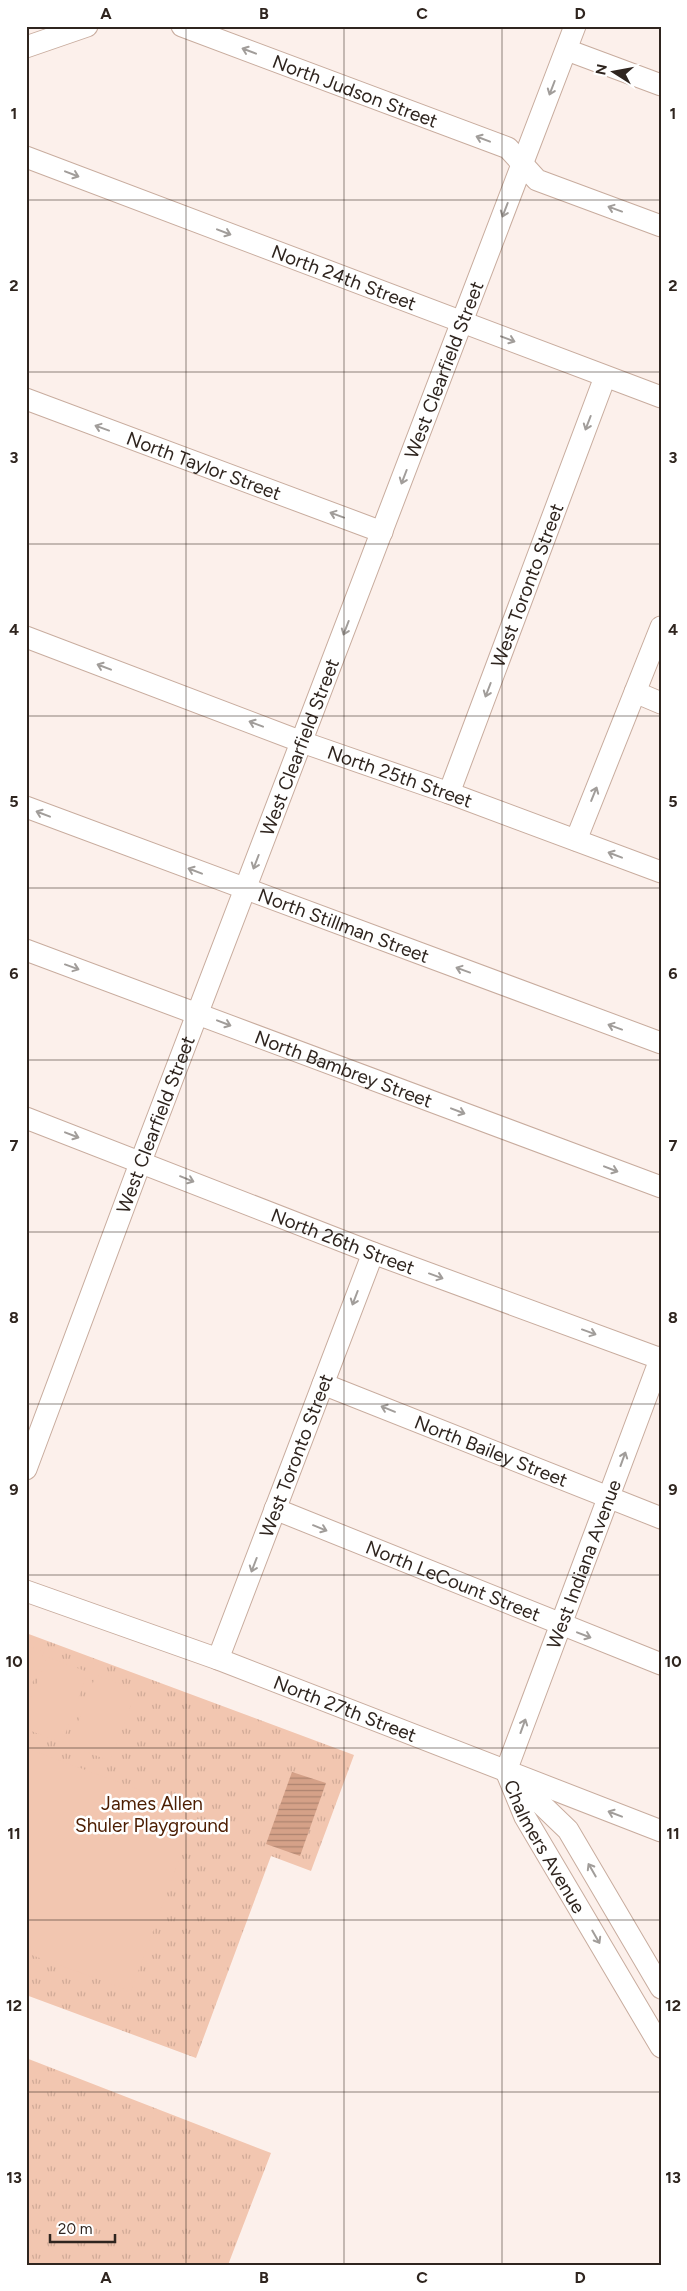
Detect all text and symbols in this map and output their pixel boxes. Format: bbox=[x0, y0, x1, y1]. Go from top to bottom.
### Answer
text: A bbox=[100, 4, 112, 23]
text: B bbox=[259, 4, 269, 23]
text: C bbox=[416, 4, 428, 23]
text: D bbox=[574, 4, 586, 23]
one-way arrow bbox=[241, 46, 257, 55]
north arrow bbox=[590, 48, 640, 98]
street label: North Judson Street bbox=[269, 50, 441, 133]
text: N bbox=[592, 63, 611, 77]
one-way arrow bbox=[547, 80, 556, 95]
text: 1 bbox=[11, 104, 17, 123]
text: 1 bbox=[670, 104, 676, 123]
one-way arrow bbox=[475, 134, 491, 143]
one-way arrow bbox=[64, 170, 79, 179]
one-way arrow bbox=[500, 203, 509, 218]
one-way arrow bbox=[608, 204, 623, 213]
one-way arrow bbox=[216, 227, 231, 237]
street label: North 24th Street bbox=[268, 240, 419, 315]
text: 2 bbox=[9, 276, 19, 295]
text: 2 bbox=[668, 276, 678, 295]
street label: West Clearfield Street bbox=[400, 278, 488, 462]
one-way arrow bbox=[500, 335, 515, 344]
one-way arrow bbox=[583, 415, 592, 430]
one-way arrow bbox=[95, 423, 111, 432]
street label: North Taylor Street bbox=[123, 427, 284, 505]
text: 3 bbox=[10, 448, 19, 467]
text: 3 bbox=[669, 448, 678, 467]
one-way arrow bbox=[399, 468, 408, 484]
street label: West Toronto Street bbox=[486, 500, 569, 670]
one-way arrow bbox=[330, 510, 345, 519]
text: 4 bbox=[9, 620, 19, 639]
one-way arrow bbox=[340, 620, 350, 635]
text: 4 bbox=[668, 620, 678, 639]
street label: West Clearfield Street bbox=[255, 655, 344, 839]
one-way arrow bbox=[97, 662, 113, 671]
one-way arrow bbox=[483, 682, 492, 697]
one-way arrow bbox=[249, 719, 264, 729]
street label: North 25th Street bbox=[324, 741, 475, 813]
one-way arrow bbox=[590, 787, 599, 802]
text: 5 bbox=[9, 792, 19, 811]
text: 5 bbox=[668, 792, 678, 811]
one-way arrow bbox=[36, 809, 52, 818]
one-way arrow bbox=[608, 849, 623, 859]
one-way arrow bbox=[251, 854, 260, 869]
one-way arrow bbox=[188, 866, 204, 875]
street label: North Stillman Street bbox=[255, 883, 432, 968]
one-way arrow bbox=[64, 963, 79, 972]
text: 6 bbox=[9, 964, 19, 983]
text: 6 bbox=[668, 964, 678, 983]
one-way arrow bbox=[455, 965, 471, 974]
one-way arrow bbox=[217, 1020, 232, 1029]
one-way arrow bbox=[608, 1022, 623, 1031]
street label: North Bambrey Street bbox=[251, 1025, 435, 1113]
street label: West Clearfield Street bbox=[112, 1033, 200, 1217]
one-way arrow bbox=[450, 1107, 466, 1116]
one-way arrow bbox=[64, 1131, 79, 1140]
text: 7 bbox=[10, 1136, 19, 1155]
text: 7 bbox=[669, 1136, 678, 1155]
one-way arrow bbox=[603, 1165, 618, 1174]
one-way arrow bbox=[179, 1175, 194, 1185]
street label: North 26th Street bbox=[268, 1204, 418, 1279]
one-way arrow bbox=[428, 1272, 443, 1281]
one-way arrow bbox=[350, 1290, 359, 1305]
text: 8 bbox=[9, 1308, 19, 1327]
text: 8 bbox=[668, 1308, 678, 1327]
one-way arrow bbox=[580, 1328, 596, 1337]
street label: West Toronto Street bbox=[255, 1371, 338, 1540]
one-way arrow bbox=[380, 1404, 395, 1413]
street label: North Bailey Street bbox=[411, 1411, 571, 1492]
one-way arrow bbox=[619, 1452, 628, 1467]
street label: West Indiana Avenue bbox=[542, 1476, 626, 1652]
text: 9 bbox=[9, 1480, 19, 1499]
text: 9 bbox=[668, 1480, 678, 1499]
one-way arrow bbox=[312, 1523, 327, 1533]
street label: North LeCount Street bbox=[362, 1536, 544, 1626]
one-way arrow bbox=[249, 1556, 258, 1572]
one-way arrow bbox=[577, 1631, 592, 1640]
text: 10 bbox=[5, 1652, 23, 1671]
text: 10 bbox=[664, 1652, 682, 1671]
street label: North 27th Street bbox=[270, 1671, 420, 1747]
one-way arrow bbox=[519, 1719, 528, 1734]
street label: Chalmers Avenue bbox=[499, 1776, 590, 1918]
park label: James Allen Shuler Playground bbox=[75, 1792, 229, 1837]
one-way arrow bbox=[608, 1808, 623, 1818]
text: 11 bbox=[7, 1824, 21, 1843]
text: 11 bbox=[666, 1824, 680, 1843]
one-way arrow bbox=[586, 1864, 596, 1878]
one-way arrow bbox=[592, 1929, 602, 1943]
text: 12 bbox=[6, 1996, 22, 2015]
text: 12 bbox=[665, 1996, 681, 2015]
text: 13 bbox=[6, 2168, 22, 2187]
text: 13 bbox=[665, 2168, 681, 2187]
scale bar bbox=[50, 2211, 115, 2243]
text: 20 m bbox=[58, 2220, 92, 2238]
text: A bbox=[100, 2268, 112, 2287]
text: B bbox=[259, 2268, 269, 2287]
text: C bbox=[416, 2268, 428, 2287]
text: D bbox=[574, 2268, 586, 2287]

